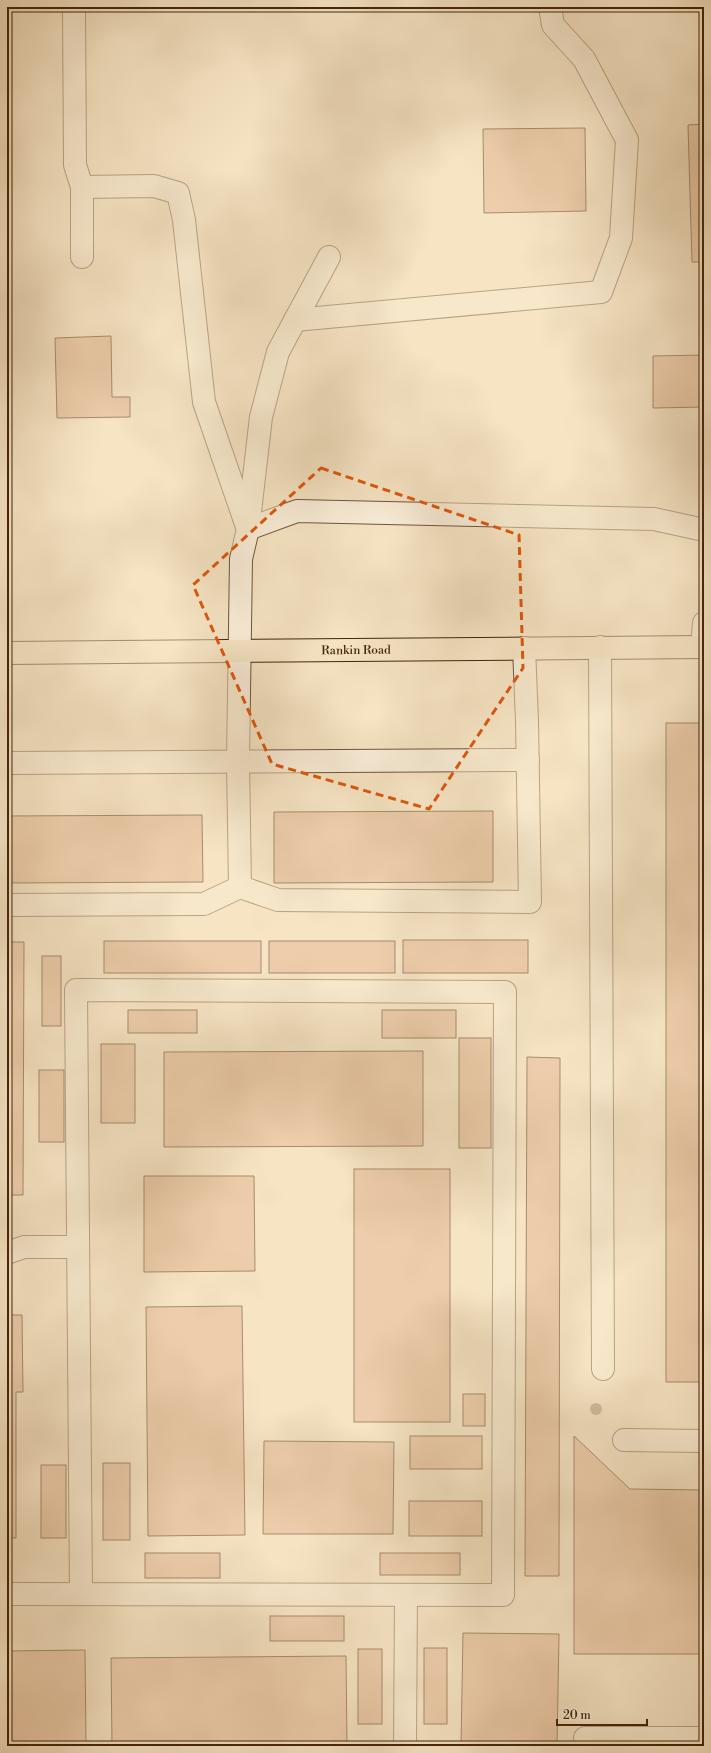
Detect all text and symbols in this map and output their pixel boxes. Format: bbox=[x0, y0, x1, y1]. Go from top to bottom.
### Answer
street label: Rankin Road bbox=[321, 643, 391, 658]
scale bar bbox=[557, 1701, 647, 1727]
text: 20 m bbox=[563, 1708, 591, 1723]

